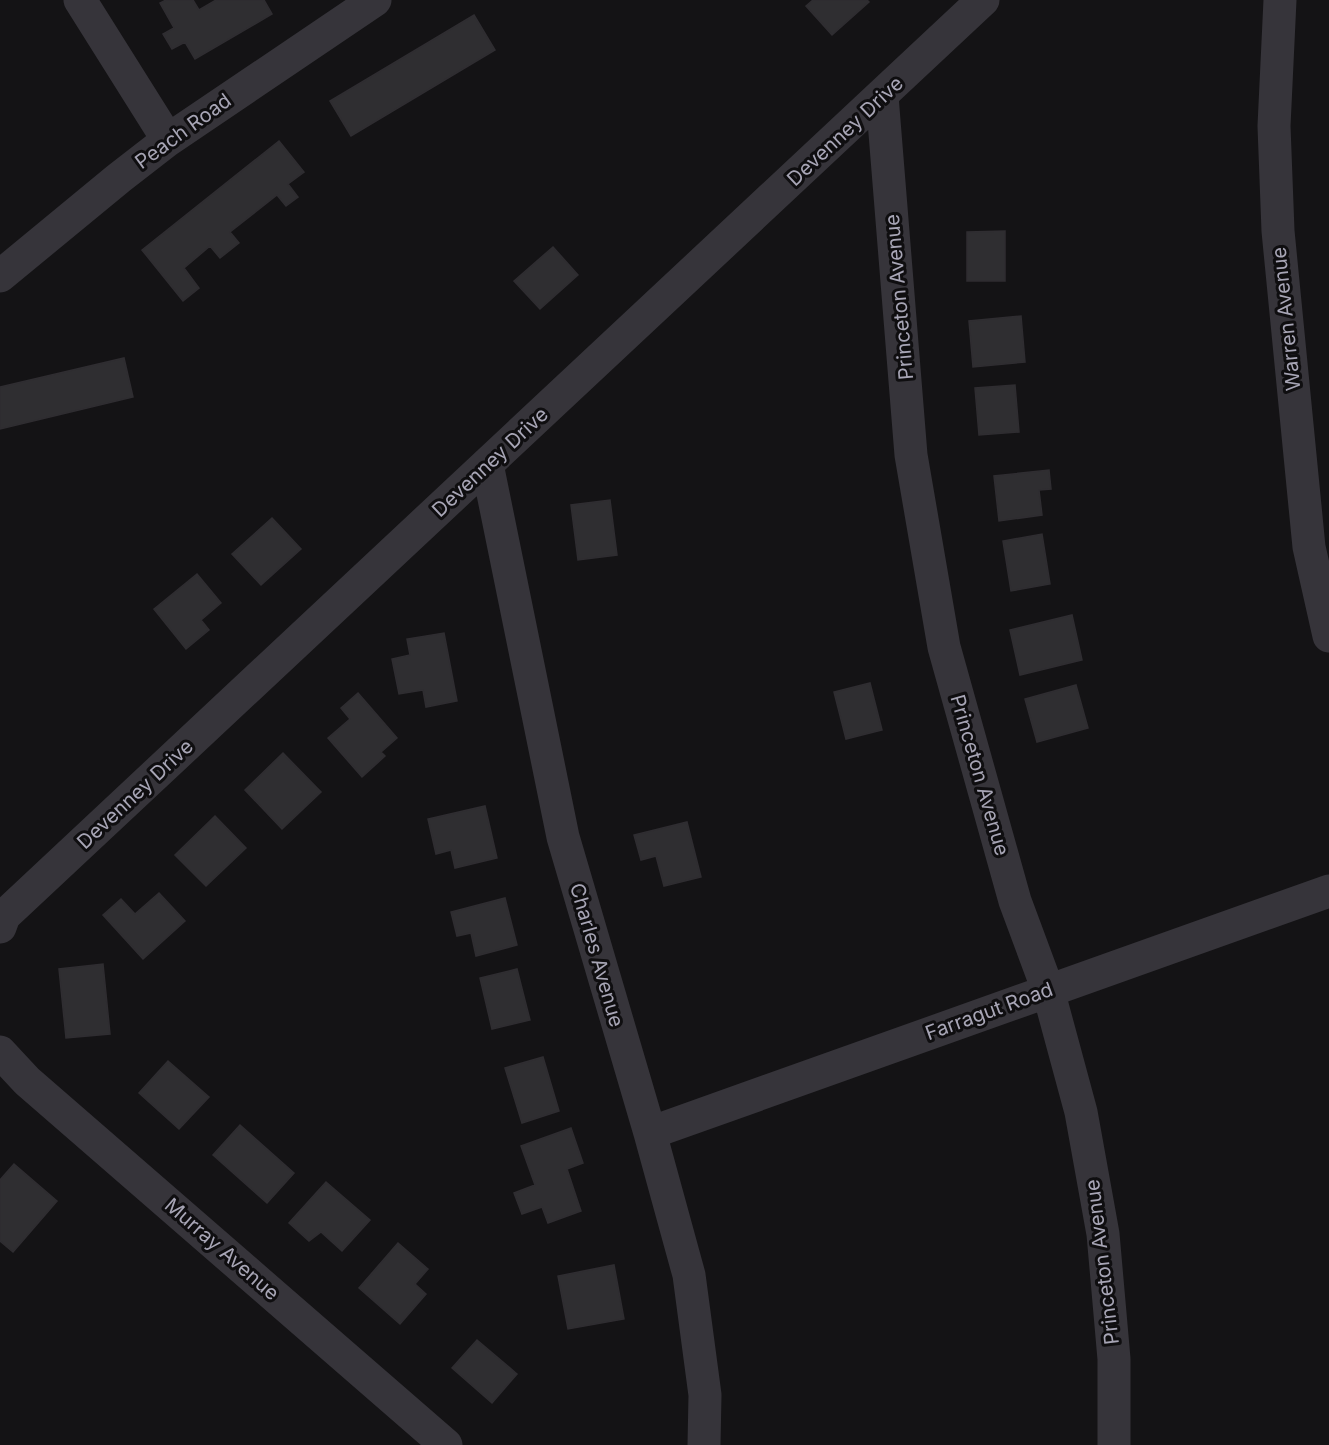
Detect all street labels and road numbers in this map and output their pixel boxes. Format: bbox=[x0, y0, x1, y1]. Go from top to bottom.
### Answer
street label: Devenney Drive bbox=[782, 71, 908, 191]
street label: Peach Road bbox=[130, 88, 236, 174]
street label: Princeton Avenue bbox=[880, 213, 918, 381]
street label: Warren Avenue bbox=[1267, 246, 1305, 392]
street label: Devenney Drive bbox=[427, 402, 553, 522]
street label: Princeton Avenue bbox=[946, 692, 1014, 858]
street label: Devenney Drive bbox=[72, 734, 198, 854]
street label: Charles Avenue bbox=[565, 880, 629, 1030]
street label: Farragut Road bbox=[922, 977, 1056, 1045]
street label: Princeton Avenue bbox=[1080, 1178, 1124, 1346]
street label: Murray Avenue bbox=[160, 1193, 284, 1305]

